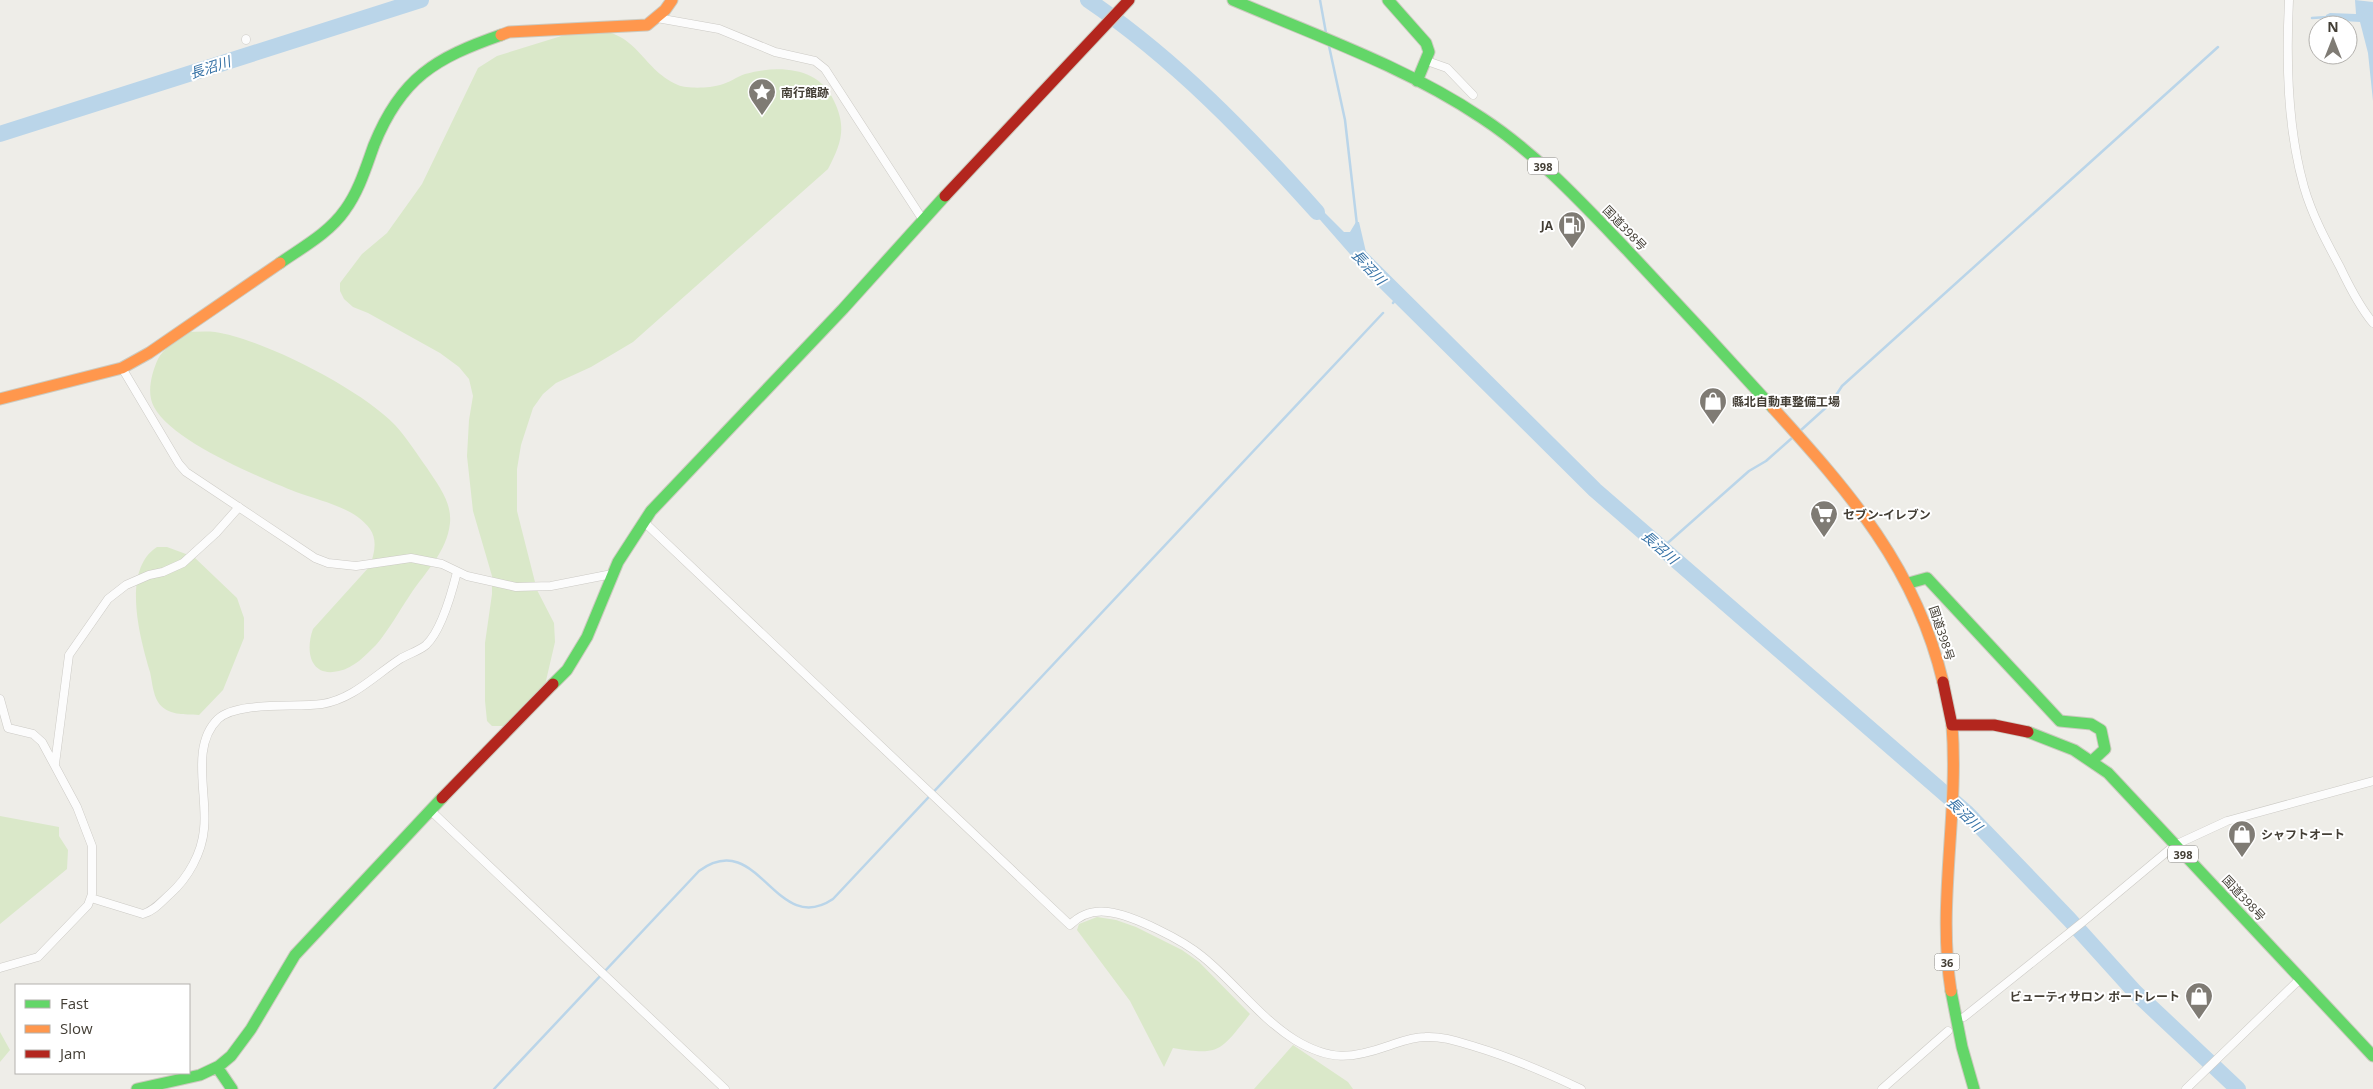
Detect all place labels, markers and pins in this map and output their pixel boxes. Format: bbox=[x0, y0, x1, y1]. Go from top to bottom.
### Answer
place icon: 南行館跡 bbox=[747, 77, 777, 116]
place label: 南行館跡 bbox=[781, 84, 829, 101]
fuel station icon: JA bbox=[1557, 210, 1587, 249]
place label: JA bbox=[1540, 217, 1554, 234]
shop icon: 縣北自動車整備工場 bbox=[1698, 386, 1728, 425]
place label: 縣北自動車整備工場 bbox=[1732, 393, 1840, 410]
supermarket icon: セブン-イレブン bbox=[1809, 499, 1839, 538]
place label: セブン-イレブン bbox=[1843, 506, 1931, 523]
shop icon: シャフトオート bbox=[2227, 819, 2257, 858]
place label: シャフトオート bbox=[2261, 826, 2345, 843]
shop icon: ビューティサロン ポートレート bbox=[2184, 981, 2214, 1020]
place label: ビューティサロン ポートレート bbox=[2010, 988, 2180, 1005]

